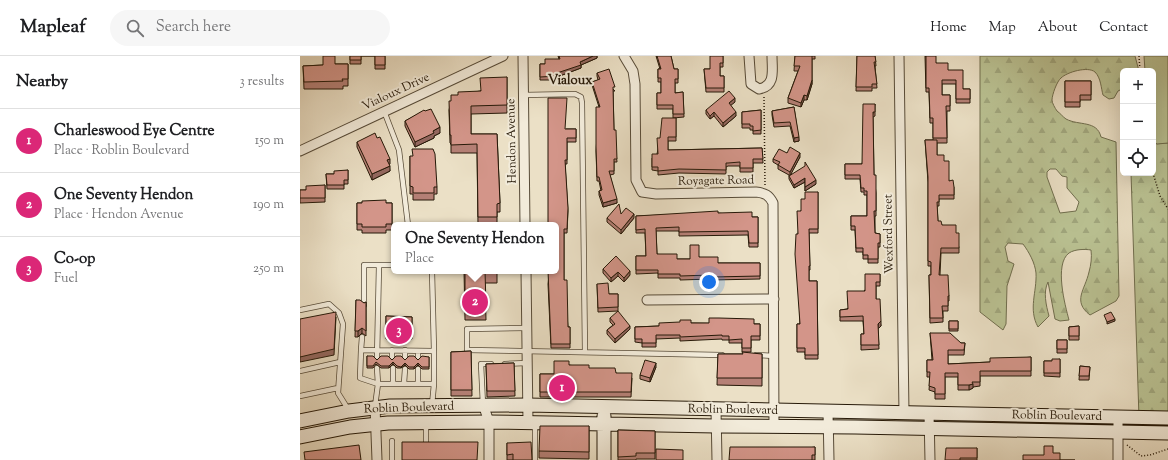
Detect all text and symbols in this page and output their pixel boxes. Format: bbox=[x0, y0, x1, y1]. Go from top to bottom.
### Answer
search box bbox=[110, 10, 390, 46]
text: Mapleaf bbox=[20, 14, 86, 41]
icon: search bbox=[124, 17, 146, 39]
text: Search here bbox=[156, 17, 231, 38]
text: Home bbox=[930, 18, 967, 38]
text: Map bbox=[989, 18, 1016, 38]
text: About bbox=[1038, 18, 1077, 38]
text: Contact bbox=[1099, 18, 1148, 38]
street label: Vialoux Drive bbox=[359, 68, 433, 116]
map controls bbox=[1120, 68, 1156, 176]
button: + bbox=[1120, 68, 1156, 104]
text: Nearby bbox=[16, 70, 68, 94]
district label: Vialoux bbox=[548, 72, 593, 90]
text: 3 results bbox=[239, 73, 284, 91]
street label: Hendon Avenue bbox=[502, 98, 522, 184]
button: − bbox=[1120, 104, 1156, 140]
text: Charleswood Eye Centre bbox=[54, 121, 215, 142]
text: 1 bbox=[27, 132, 31, 150]
text: 150 m bbox=[255, 132, 284, 150]
button: locate bbox=[1120, 140, 1156, 176]
text: Place · Roblin Boulevard bbox=[54, 142, 189, 160]
street label: Royagate Road bbox=[678, 171, 755, 191]
text: One Seventy Hendon bbox=[54, 185, 193, 206]
street label: Wexford Street bbox=[879, 194, 899, 274]
text: 2 bbox=[26, 196, 32, 214]
text: 190 m bbox=[253, 196, 284, 214]
text: Place · Hendon Avenue bbox=[54, 206, 184, 224]
popup bbox=[391, 222, 559, 274]
text: One Seventy Hendon bbox=[405, 229, 545, 250]
text: Co-op bbox=[54, 249, 95, 270]
text: Place bbox=[405, 250, 434, 268]
text: 3 bbox=[26, 260, 32, 278]
text: 250 m bbox=[253, 260, 284, 278]
text: Fuel bbox=[54, 270, 78, 288]
your location bbox=[699, 272, 719, 292]
pin: 2 bbox=[462, 287, 488, 317]
pin: 3 bbox=[386, 316, 412, 346]
pin: 1 bbox=[549, 373, 575, 403]
street label: Roblin Boulevard bbox=[364, 397, 455, 419]
street label: Roblin Boulevard bbox=[688, 400, 778, 420]
street label: Roblin Boulevard bbox=[1012, 406, 1102, 426]

